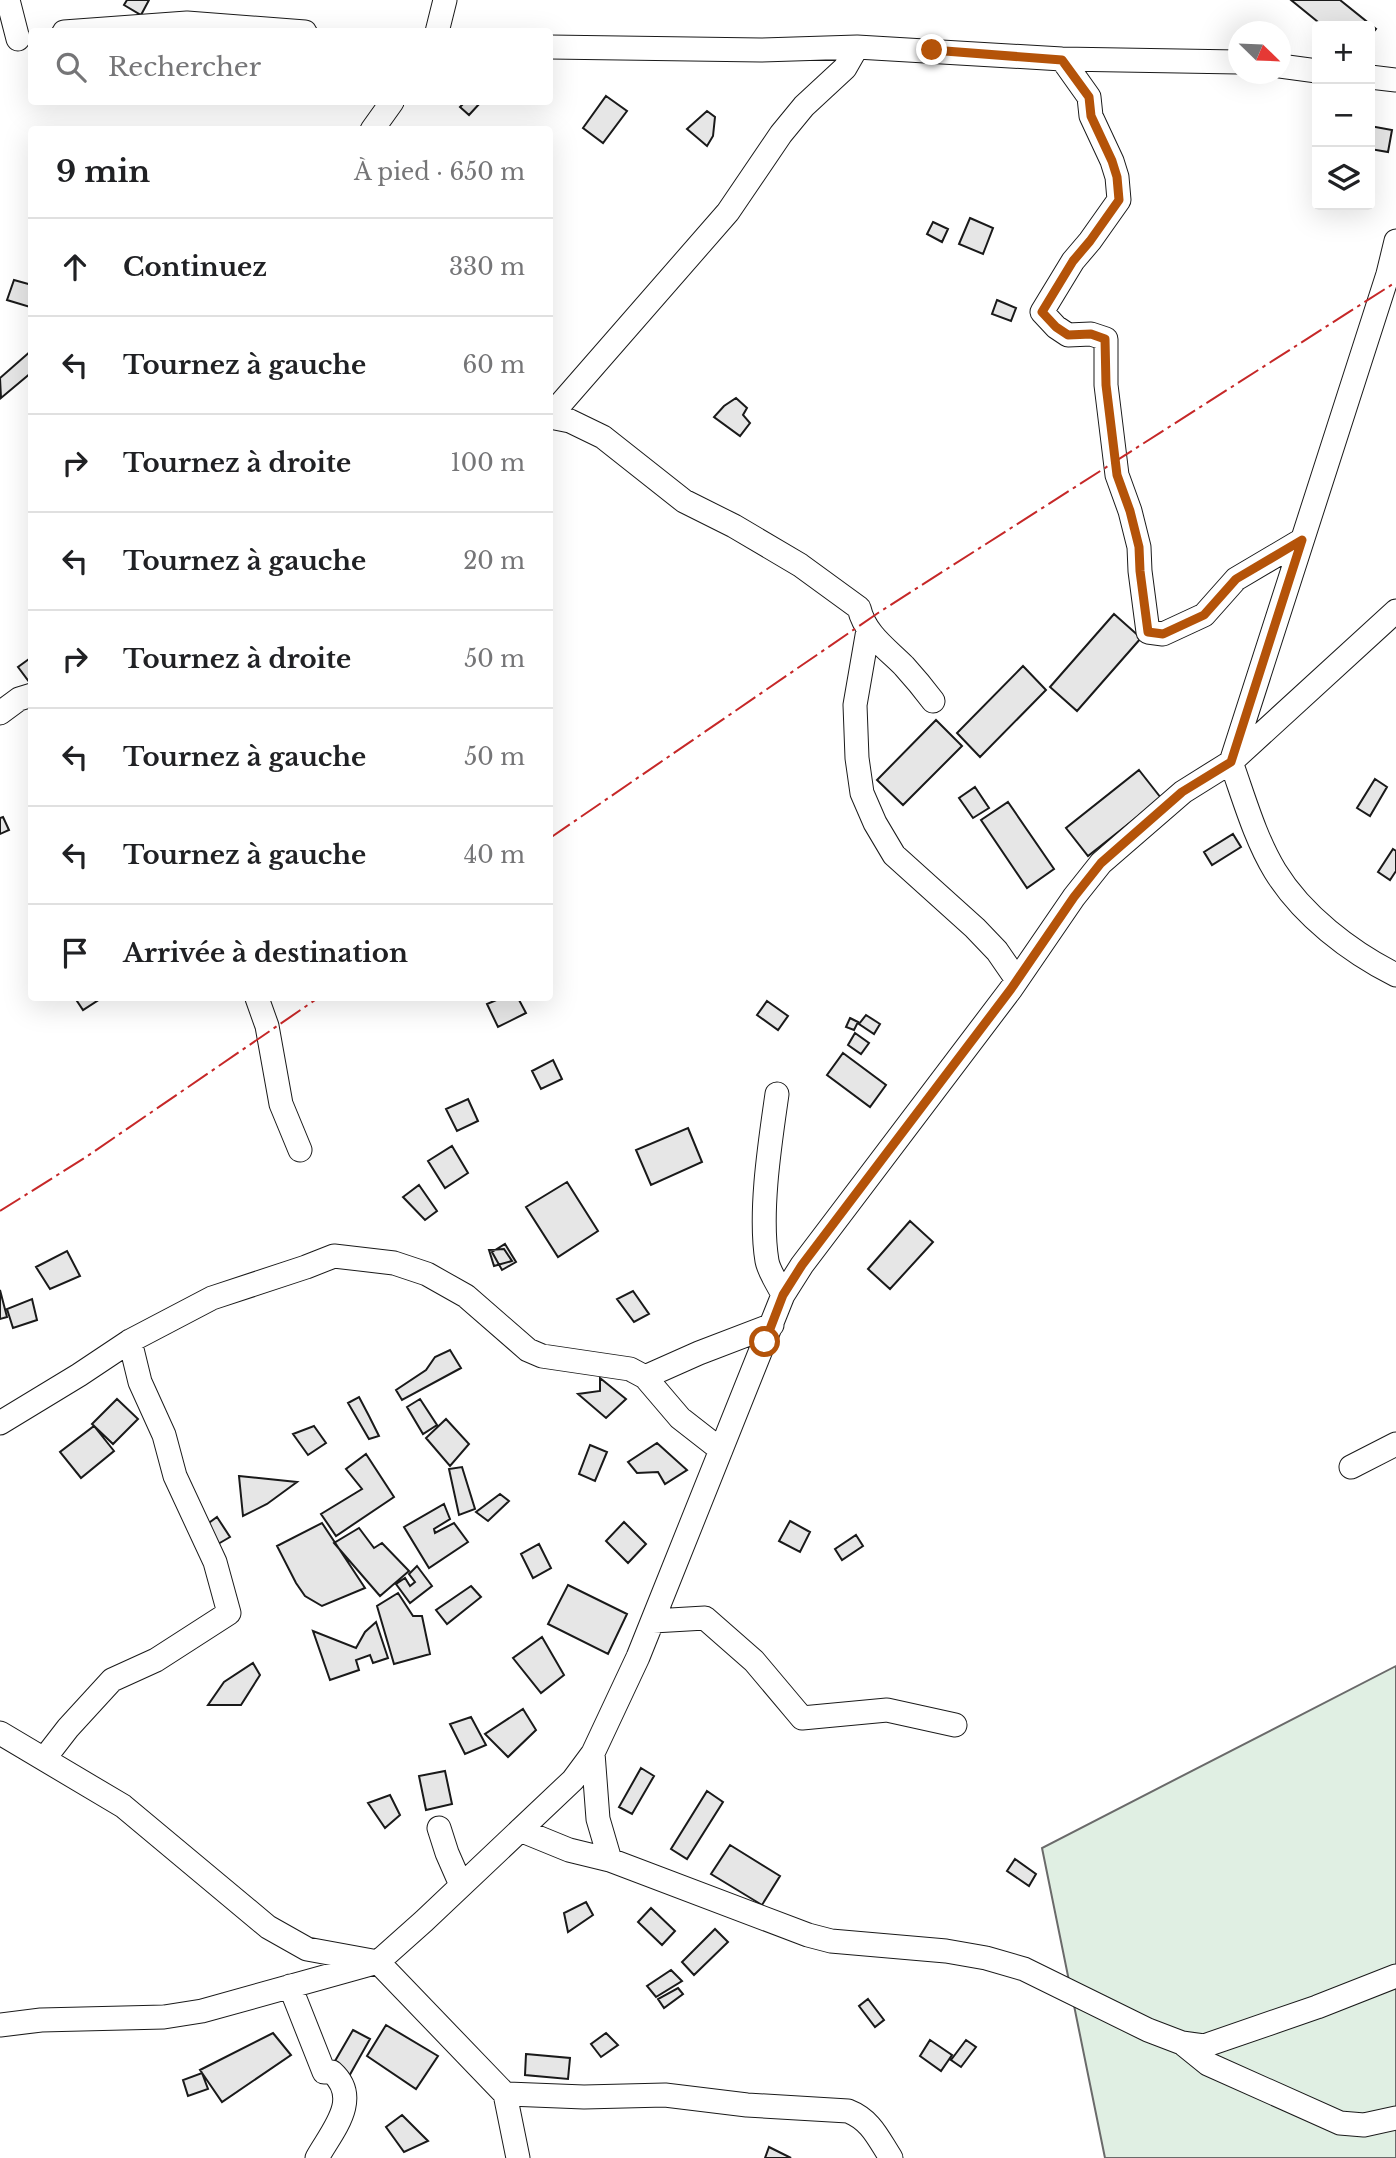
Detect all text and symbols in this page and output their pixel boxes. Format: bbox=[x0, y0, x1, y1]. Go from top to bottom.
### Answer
north arrow bbox=[1228, 21, 1291, 84]
map controls bbox=[1312, 21, 1375, 210]
button: + bbox=[1312, 21, 1375, 84]
search box bbox=[28, 28, 553, 105]
route end bbox=[916, 34, 947, 65]
icon: search bbox=[52, 48, 90, 86]
text: Rechercher bbox=[108, 51, 261, 83]
button: − bbox=[1312, 84, 1375, 147]
button: layers bbox=[1312, 147, 1375, 210]
text: 9 min bbox=[56, 153, 150, 190]
text: À pied · 650 m bbox=[354, 158, 525, 186]
icon: ahead bbox=[56, 248, 94, 286]
text: Continuez bbox=[123, 251, 267, 283]
text: 330 m bbox=[449, 253, 525, 281]
icon: left bbox=[56, 346, 94, 384]
text: Tournez à gauche bbox=[123, 349, 366, 381]
text: 60 m bbox=[463, 351, 525, 379]
icon: right bbox=[56, 444, 94, 482]
text: Tournez à droite bbox=[123, 447, 351, 479]
text: 100 m bbox=[451, 449, 525, 477]
icon: left bbox=[56, 542, 94, 580]
text: Tournez à gauche bbox=[123, 545, 366, 577]
text: 20 m bbox=[463, 547, 525, 575]
icon: right bbox=[56, 640, 94, 678]
text: Tournez à droite bbox=[123, 643, 351, 675]
text: 50 m bbox=[464, 645, 525, 673]
icon: left bbox=[56, 738, 94, 776]
text: Tournez à gauche bbox=[123, 741, 366, 773]
text: 50 m bbox=[464, 743, 525, 771]
icon: left bbox=[56, 836, 94, 874]
text: Tournez à gauche bbox=[123, 839, 366, 871]
text: 40 m bbox=[464, 841, 525, 869]
icon: arrive bbox=[56, 934, 94, 972]
text: Arrivée à destination bbox=[123, 937, 408, 969]
route start bbox=[749, 1326, 780, 1357]

